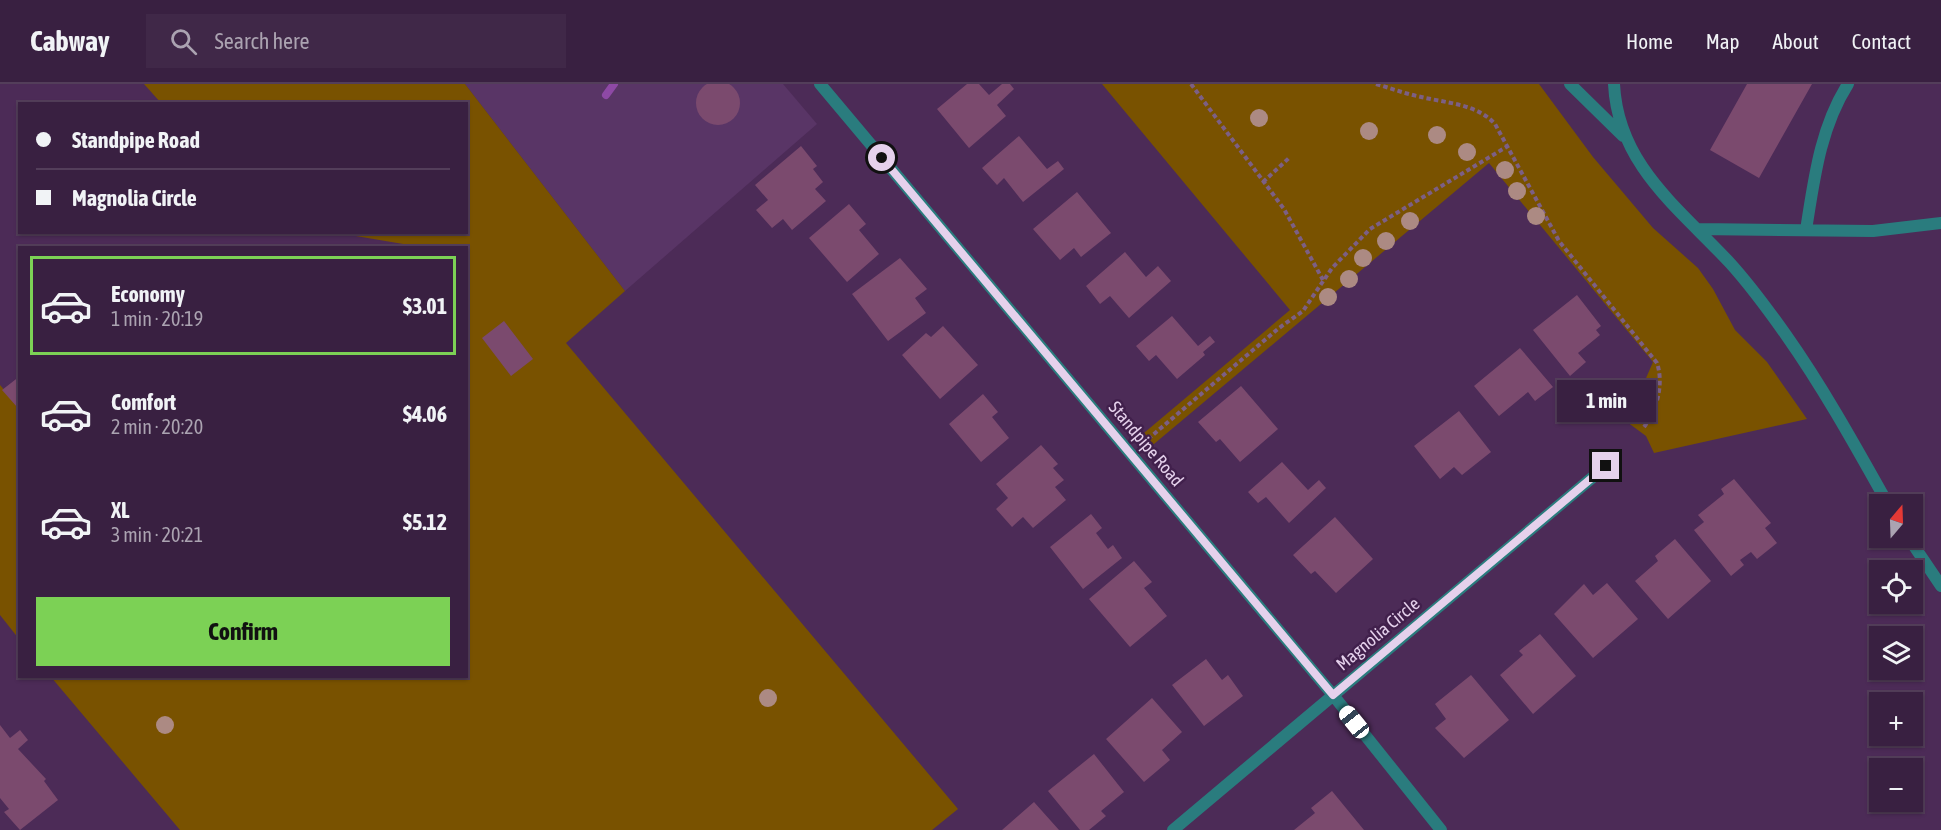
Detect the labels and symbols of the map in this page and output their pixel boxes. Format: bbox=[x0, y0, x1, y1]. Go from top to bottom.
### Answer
route start bbox=[868, 144, 895, 171]
callout: 1 min bbox=[1556, 379, 1656, 421]
street label: Standpipe Road bbox=[1105, 397, 1188, 490]
route end bbox=[1592, 452, 1619, 479]
north arrow bbox=[1869, 494, 1923, 548]
street label: Magnolia Circle bbox=[1332, 593, 1424, 674]
car bbox=[1336, 702, 1372, 742]

